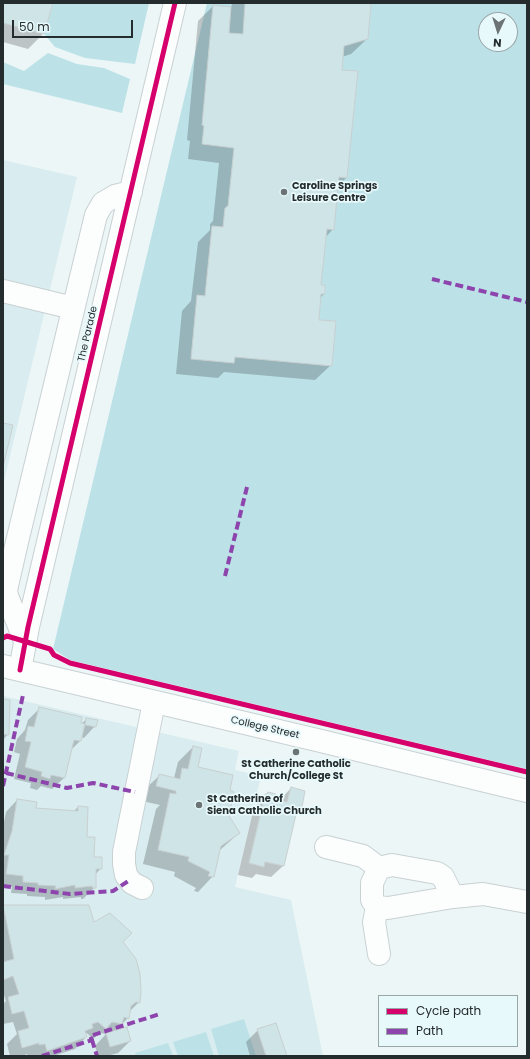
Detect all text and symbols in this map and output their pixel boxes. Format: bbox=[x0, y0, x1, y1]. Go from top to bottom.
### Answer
scale bar bbox=[14, 12, 135, 38]
north arrow bbox=[478, 12, 518, 52]
text: 50 m bbox=[19, 18, 50, 35]
text: N bbox=[493, 35, 502, 51]
place label: Caroline Springs Leisure Centre bbox=[292, 180, 377, 204]
marker: Caroline Springs Leisure Centre bbox=[279, 187, 289, 197]
street label: The Parade bbox=[76, 305, 100, 363]
street label: College Street bbox=[229, 714, 301, 742]
marker: St Catherine Catholic Church/College St bbox=[291, 747, 301, 757]
place label: St Catherine Catholic Church/College St bbox=[241, 758, 351, 782]
place label: St Catherine of Siena Catholic Church bbox=[207, 793, 322, 816]
marker: St Catherine of Siena Catholic Church bbox=[194, 800, 204, 810]
legend bbox=[378, 995, 518, 1047]
text: Cycle path bbox=[416, 1002, 481, 1019]
text: Path bbox=[416, 1022, 443, 1039]

